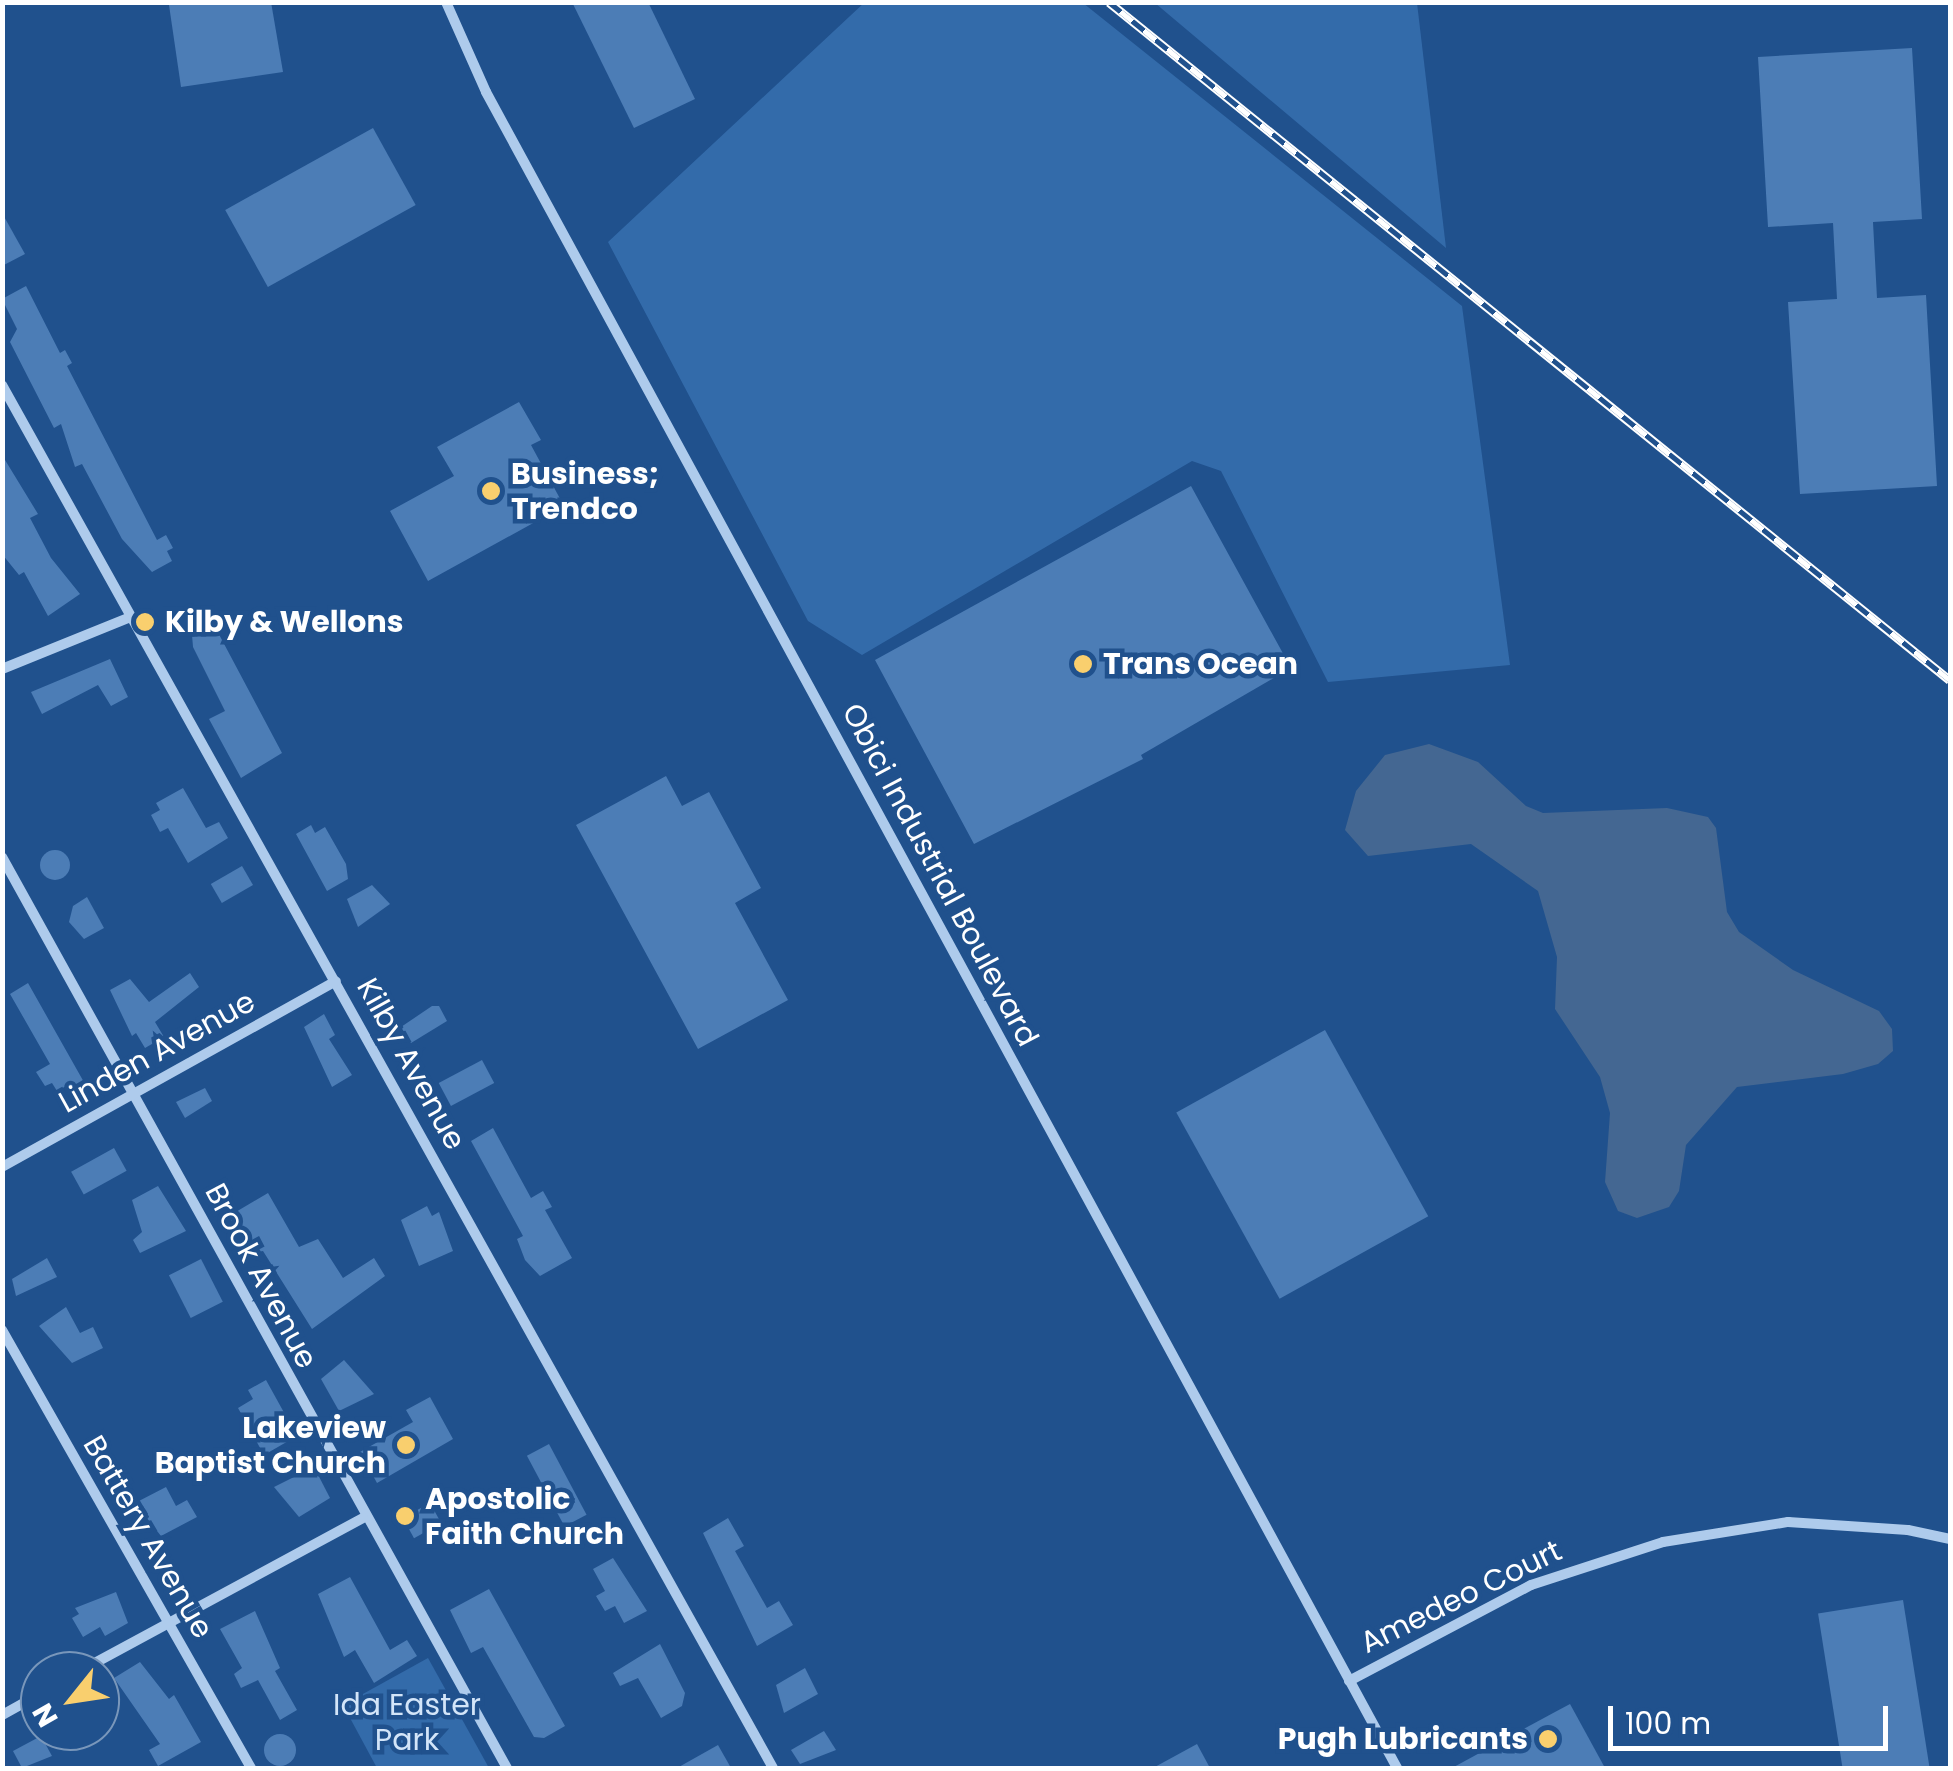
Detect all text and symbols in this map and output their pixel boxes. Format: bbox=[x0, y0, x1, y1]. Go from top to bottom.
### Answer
place label: Business; Trendco bbox=[511, 456, 659, 526]
marker: Business; Trendco bbox=[480, 480, 502, 502]
place label: Kilby & Wellons bbox=[165, 604, 403, 640]
marker: Kilby & Wellons bbox=[134, 611, 156, 633]
place label: Trans Ocean bbox=[1103, 646, 1298, 682]
marker: Trans Ocean bbox=[1072, 653, 1094, 675]
street label: Obici Industrial Boulevard bbox=[834, 697, 1046, 1053]
street label: Kilby Avenue bbox=[349, 972, 473, 1156]
street label: Linden Avenue bbox=[53, 983, 261, 1121]
street label: Brook Avenue bbox=[197, 1177, 325, 1375]
place label: Lakeview Baptist Church bbox=[155, 1410, 386, 1480]
street label: Battery Avenue bbox=[75, 1429, 221, 1645]
marker: Lakeview Baptist Church bbox=[395, 1434, 417, 1456]
place label: Apostolic Faith Church bbox=[425, 1481, 624, 1552]
marker: Apostolic Faith Church bbox=[394, 1505, 416, 1527]
street label: Amedeo Court bbox=[1354, 1533, 1568, 1661]
north arrow bbox=[20, 1651, 120, 1751]
scale bar bbox=[1613, 1686, 1893, 1748]
park label: Ida Easter Park bbox=[333, 1687, 481, 1758]
text: N bbox=[23, 1696, 67, 1734]
text: 100 m bbox=[1625, 1702, 1711, 1745]
place label: Pugh Lubricants bbox=[1278, 1721, 1528, 1757]
marker: Pugh Lubricants bbox=[1537, 1728, 1559, 1750]

